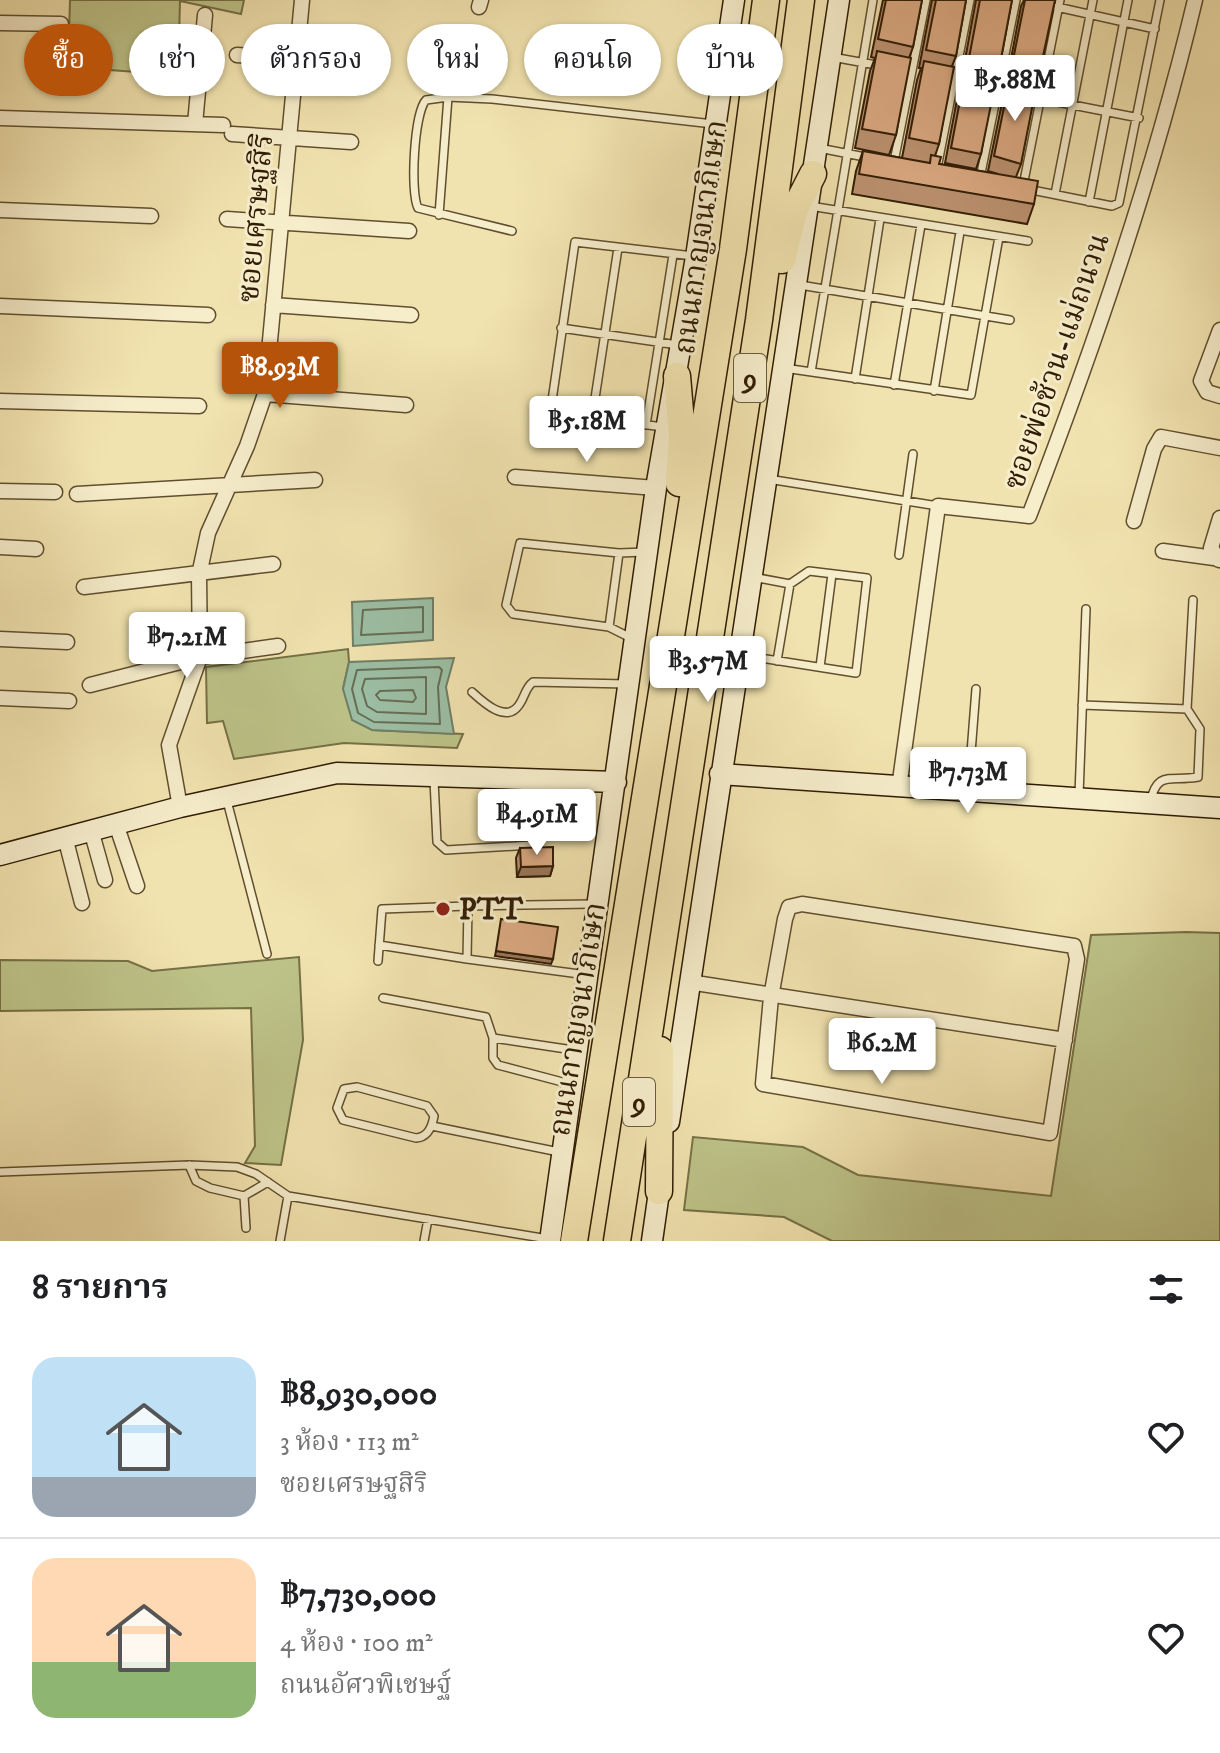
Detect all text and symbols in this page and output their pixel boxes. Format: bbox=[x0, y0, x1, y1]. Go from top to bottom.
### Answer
chip: ซื้อ bbox=[24, 24, 113, 96]
chip: เช่า bbox=[129, 24, 225, 96]
chip: ตัวกรอง bbox=[241, 24, 391, 96]
chip: ใหม่ bbox=[407, 24, 508, 96]
chip: คอนโด bbox=[524, 24, 661, 96]
chip: บ้าน bbox=[677, 24, 783, 96]
pin: ฿5.88M bbox=[950, 55, 1080, 123]
text: ฿5.88M bbox=[974, 64, 1056, 97]
street label: ถนนกาญจนาภิเษก bbox=[667, 118, 736, 357]
street label: ซอยเศรษฐสิริ bbox=[231, 132, 282, 304]
street label: ซอยพ่อช้วน-แม่ถนวน bbox=[996, 228, 1119, 495]
pin: ฿8.93M bbox=[215, 342, 345, 410]
text: ฿8.93M bbox=[240, 351, 320, 384]
road number: 9 bbox=[734, 354, 766, 402]
pin: ฿5.18M bbox=[522, 396, 652, 464]
text: ฿5.18M bbox=[547, 405, 627, 438]
pin: ฿7.21M bbox=[122, 612, 252, 680]
text: ฿7.21M bbox=[147, 621, 227, 654]
pin: ฿3.57M bbox=[643, 636, 773, 704]
text: ฿3.57M bbox=[668, 645, 748, 678]
pin: ฿7.73M bbox=[903, 747, 1033, 815]
text: ฿7.73M bbox=[928, 756, 1008, 789]
pin: ฿4.91M bbox=[472, 789, 602, 857]
text: ฿4.91M bbox=[496, 798, 578, 831]
place label: PTT bbox=[459, 892, 523, 929]
marker: PTT bbox=[434, 900, 452, 918]
street label: ถนนกาญจนาภิเษก bbox=[542, 900, 615, 1139]
pin: ฿6.2M bbox=[826, 1018, 938, 1086]
text: ฿6.2M bbox=[847, 1027, 917, 1060]
road number: 9 bbox=[623, 1078, 655, 1126]
text: 8 รายการ bbox=[32, 1267, 168, 1309]
icon: filters bbox=[1144, 1267, 1188, 1311]
text: ฿8,930,000 bbox=[280, 1373, 437, 1415]
icon: home bbox=[96, 1389, 192, 1485]
icon: heart bbox=[1144, 1415, 1188, 1459]
text: 3 ห้อง · 113 m² bbox=[280, 1426, 419, 1459]
text: ซอยเศรษฐสิริ bbox=[280, 1468, 427, 1501]
text: ฿7,730,000 bbox=[280, 1574, 437, 1616]
icon: home bbox=[96, 1590, 192, 1686]
icon: heart bbox=[1144, 1616, 1188, 1660]
text: 4 ห้อง · 100 m² bbox=[280, 1627, 433, 1660]
text: ถนนอัศวพิเชษฐ์ bbox=[280, 1669, 451, 1702]

